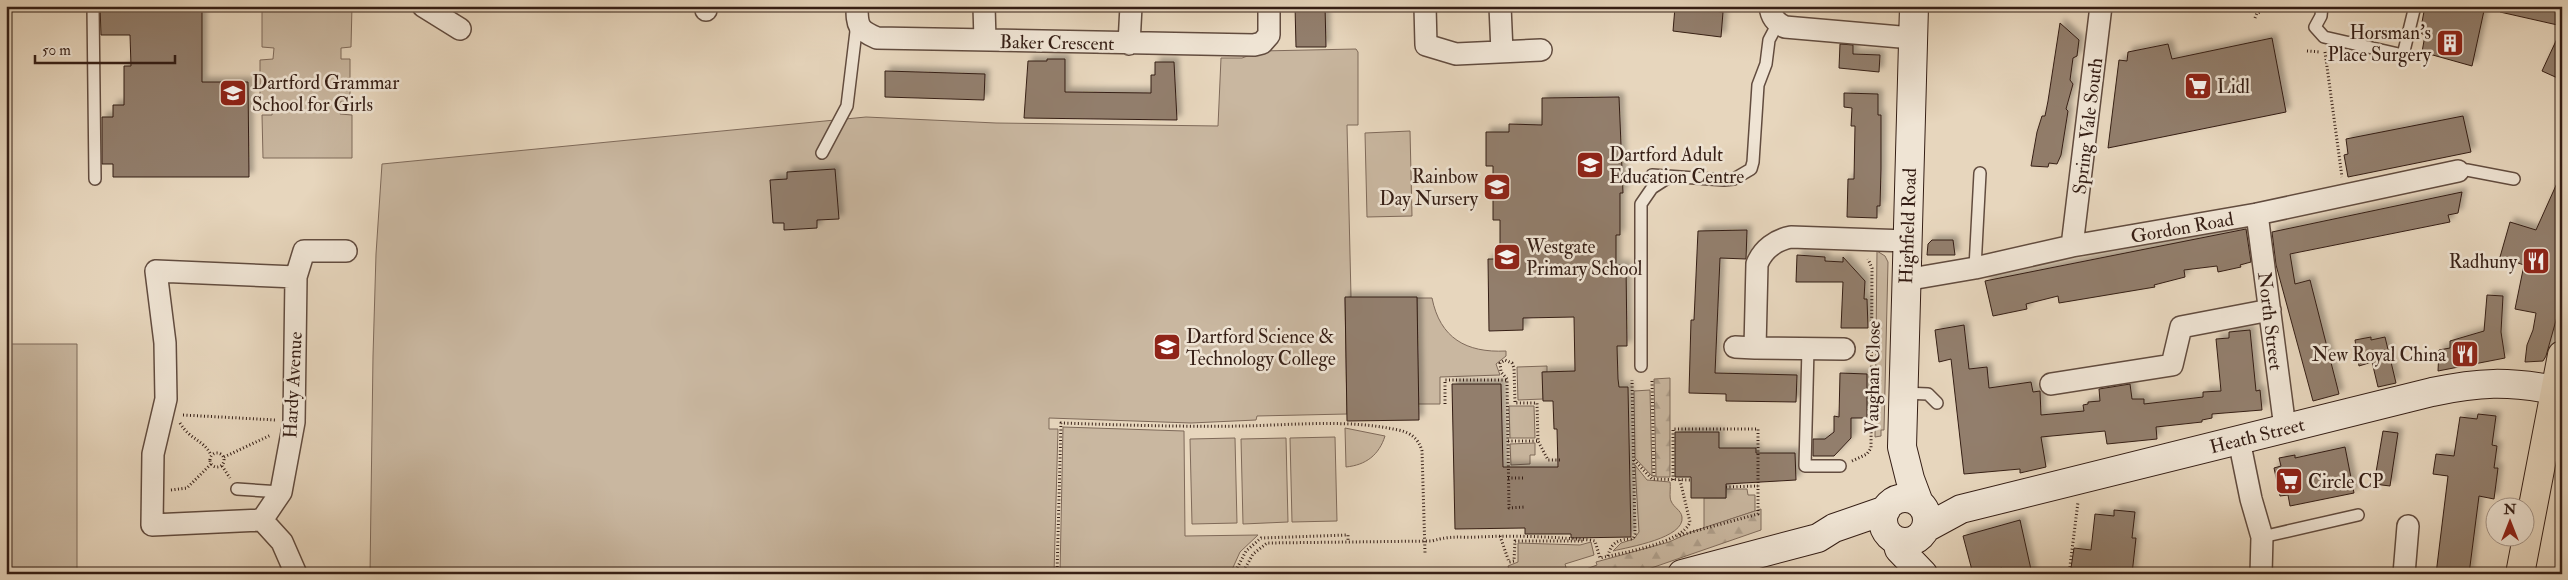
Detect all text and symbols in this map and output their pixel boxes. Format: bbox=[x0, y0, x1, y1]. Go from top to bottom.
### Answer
place label: Horsman's Place Surgery bbox=[2328, 21, 2432, 67]
building icon: Horsman's Place Surgery bbox=[2435, 28, 2465, 58]
street label: Baker Crescent bbox=[999, 30, 1115, 56]
scale bar bbox=[35, 32, 175, 64]
text: 50 m bbox=[42, 41, 71, 60]
street label: Spring Vale South bbox=[2068, 56, 2109, 196]
place label: Dartford Grammar School for Girls bbox=[252, 71, 399, 117]
supermarket icon: Lidl bbox=[2183, 71, 2213, 101]
place label: Lidl bbox=[2217, 75, 2250, 99]
school or university icon: Dartford Grammar School for Girls bbox=[218, 78, 248, 108]
place label: Dartford Adult Education Centre bbox=[1609, 143, 1744, 189]
school or university icon: Dartford Adult Education Centre bbox=[1575, 150, 1605, 180]
place label: Rainbow Day Nursery bbox=[1379, 165, 1479, 211]
street label: Highfield Road bbox=[1894, 167, 1922, 285]
school or university icon: Rainbow Day Nursery bbox=[1482, 172, 1512, 202]
street label: Gordon Road bbox=[2129, 207, 2236, 249]
place label: Westgate Primary School bbox=[1525, 235, 1642, 281]
school or university icon: Westgate Primary School bbox=[1492, 242, 1522, 272]
restaurant icon: Radhuny bbox=[2521, 246, 2551, 276]
place label: Radhuny bbox=[2449, 250, 2518, 274]
street label: North Street bbox=[2252, 271, 2288, 372]
street label: Vaughan Close bbox=[1860, 320, 1886, 434]
place label: Dartford Science & Technology College bbox=[1186, 325, 1336, 371]
street label: Hardy Avenue bbox=[278, 331, 308, 439]
school or university icon: Dartford Science & Technology College bbox=[1152, 332, 1182, 362]
restaurant icon: New Royal China bbox=[2450, 339, 2480, 369]
place label: New Royal China bbox=[2312, 343, 2446, 367]
street label: Heath Street bbox=[2207, 413, 2307, 459]
supermarket icon: Circle CP bbox=[2274, 466, 2304, 496]
place label: Circle CP bbox=[2308, 470, 2383, 494]
north arrow bbox=[2486, 498, 2536, 548]
text: N bbox=[2503, 501, 2517, 518]

